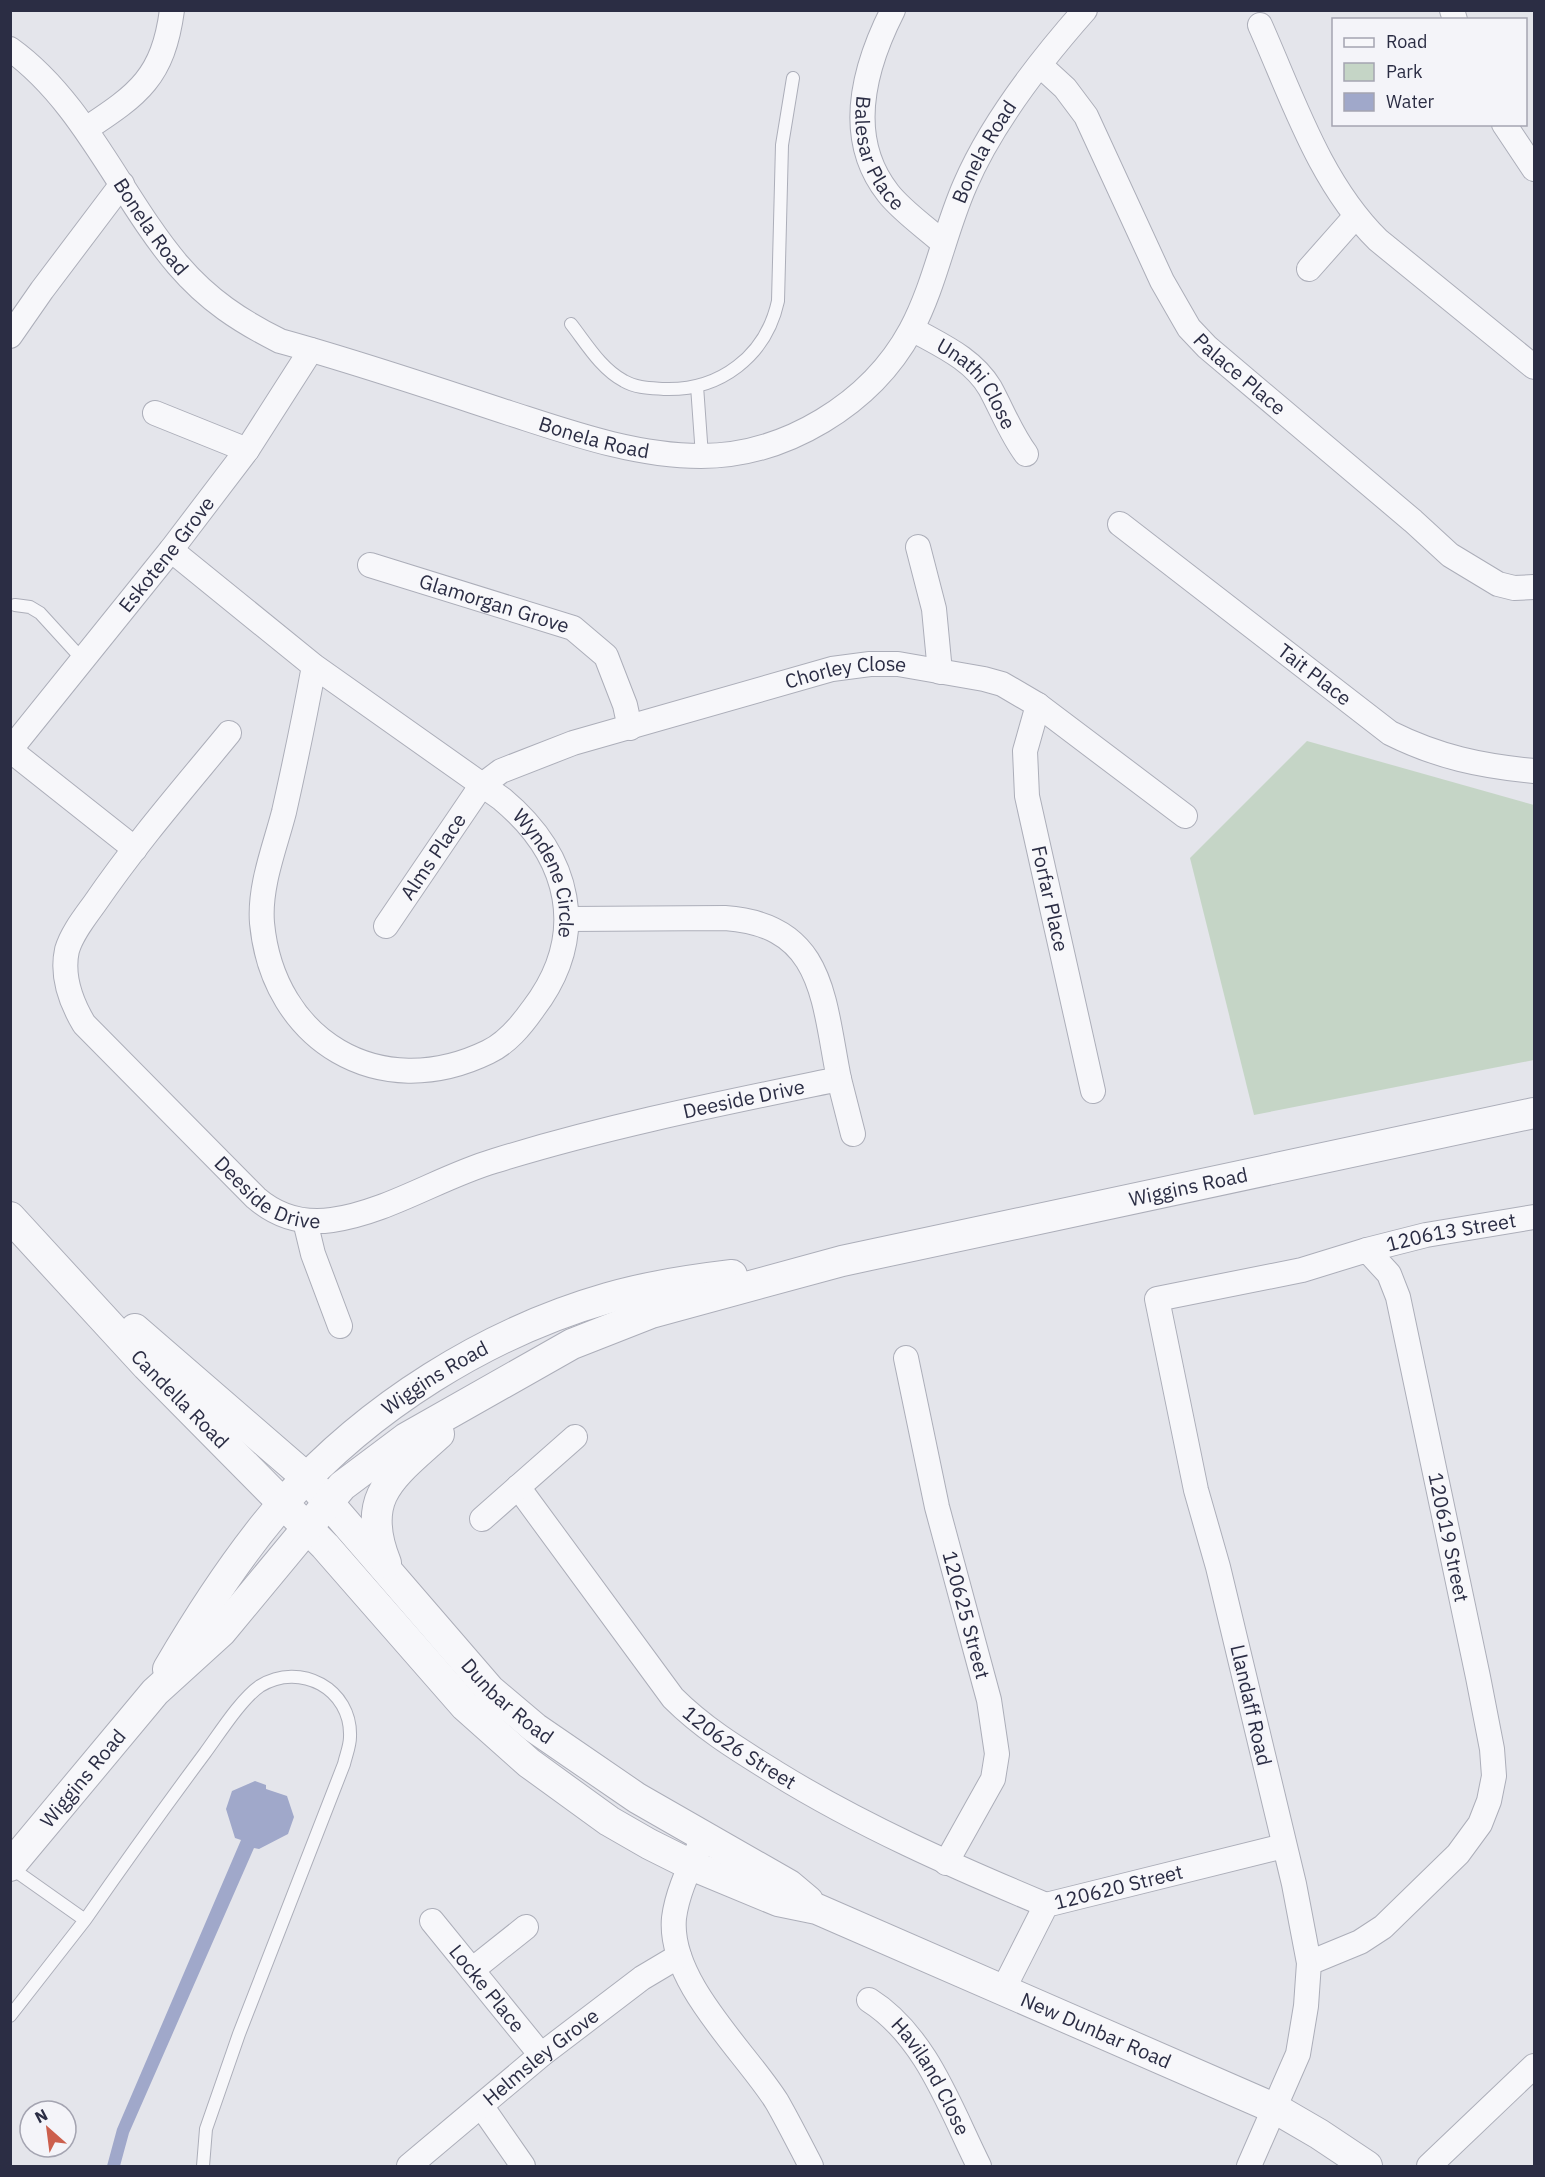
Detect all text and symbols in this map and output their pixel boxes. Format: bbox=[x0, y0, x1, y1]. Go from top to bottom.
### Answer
legend bbox=[1332, 18, 1527, 126]
text: Road bbox=[1386, 30, 1427, 53]
text: Park bbox=[1386, 60, 1423, 83]
text: Water bbox=[1386, 90, 1435, 113]
street label: Balesar Place bbox=[849, 95, 911, 216]
street label: Bonela Road bbox=[945, 95, 1022, 207]
street label: Bonela Road bbox=[108, 173, 195, 281]
street label: Palace Place bbox=[1188, 327, 1292, 421]
street label: Unathi Close bbox=[932, 331, 1023, 434]
street label: Bonela Road bbox=[535, 410, 652, 465]
street label: Eskotene Grove bbox=[112, 490, 220, 618]
street label: Glamorgan Grove bbox=[416, 567, 573, 639]
street label: Tait Place bbox=[1272, 637, 1357, 711]
street label: Chorley Close bbox=[782, 650, 909, 695]
street label: Wyndene Circle bbox=[507, 803, 580, 939]
street label: Alms Place bbox=[394, 807, 472, 905]
street label: Forfar Place bbox=[1026, 843, 1075, 954]
street label: Deeside Drive bbox=[680, 1072, 807, 1125]
street label: Deeside Drive bbox=[209, 1150, 321, 1234]
street label: Wiggins Road bbox=[1126, 1161, 1250, 1212]
street label: 120613 Street bbox=[1383, 1206, 1518, 1258]
street label: Wiggins Road bbox=[376, 1334, 493, 1421]
street label: Candella Road bbox=[125, 1343, 235, 1454]
street label: 120619 Street bbox=[1422, 1470, 1476, 1604]
street label: 120625 Street bbox=[936, 1548, 997, 1682]
street label: Llandaff Road bbox=[1224, 1642, 1279, 1768]
street label: Dunbar Road bbox=[455, 1652, 559, 1750]
street label: 120626 Street bbox=[677, 1699, 801, 1795]
street label: Wiggins Road bbox=[34, 1723, 132, 1833]
street label: 120620 Street bbox=[1051, 1858, 1186, 1915]
street label: Locke Place bbox=[443, 1938, 531, 2038]
street label: New Dunbar Road bbox=[1017, 1985, 1176, 2075]
street label: Helmsley Grove bbox=[477, 2002, 604, 2112]
street label: Haviland Close bbox=[886, 2011, 977, 2140]
north arrow bbox=[18, 2099, 78, 2159]
text: N bbox=[31, 2104, 51, 2127]

